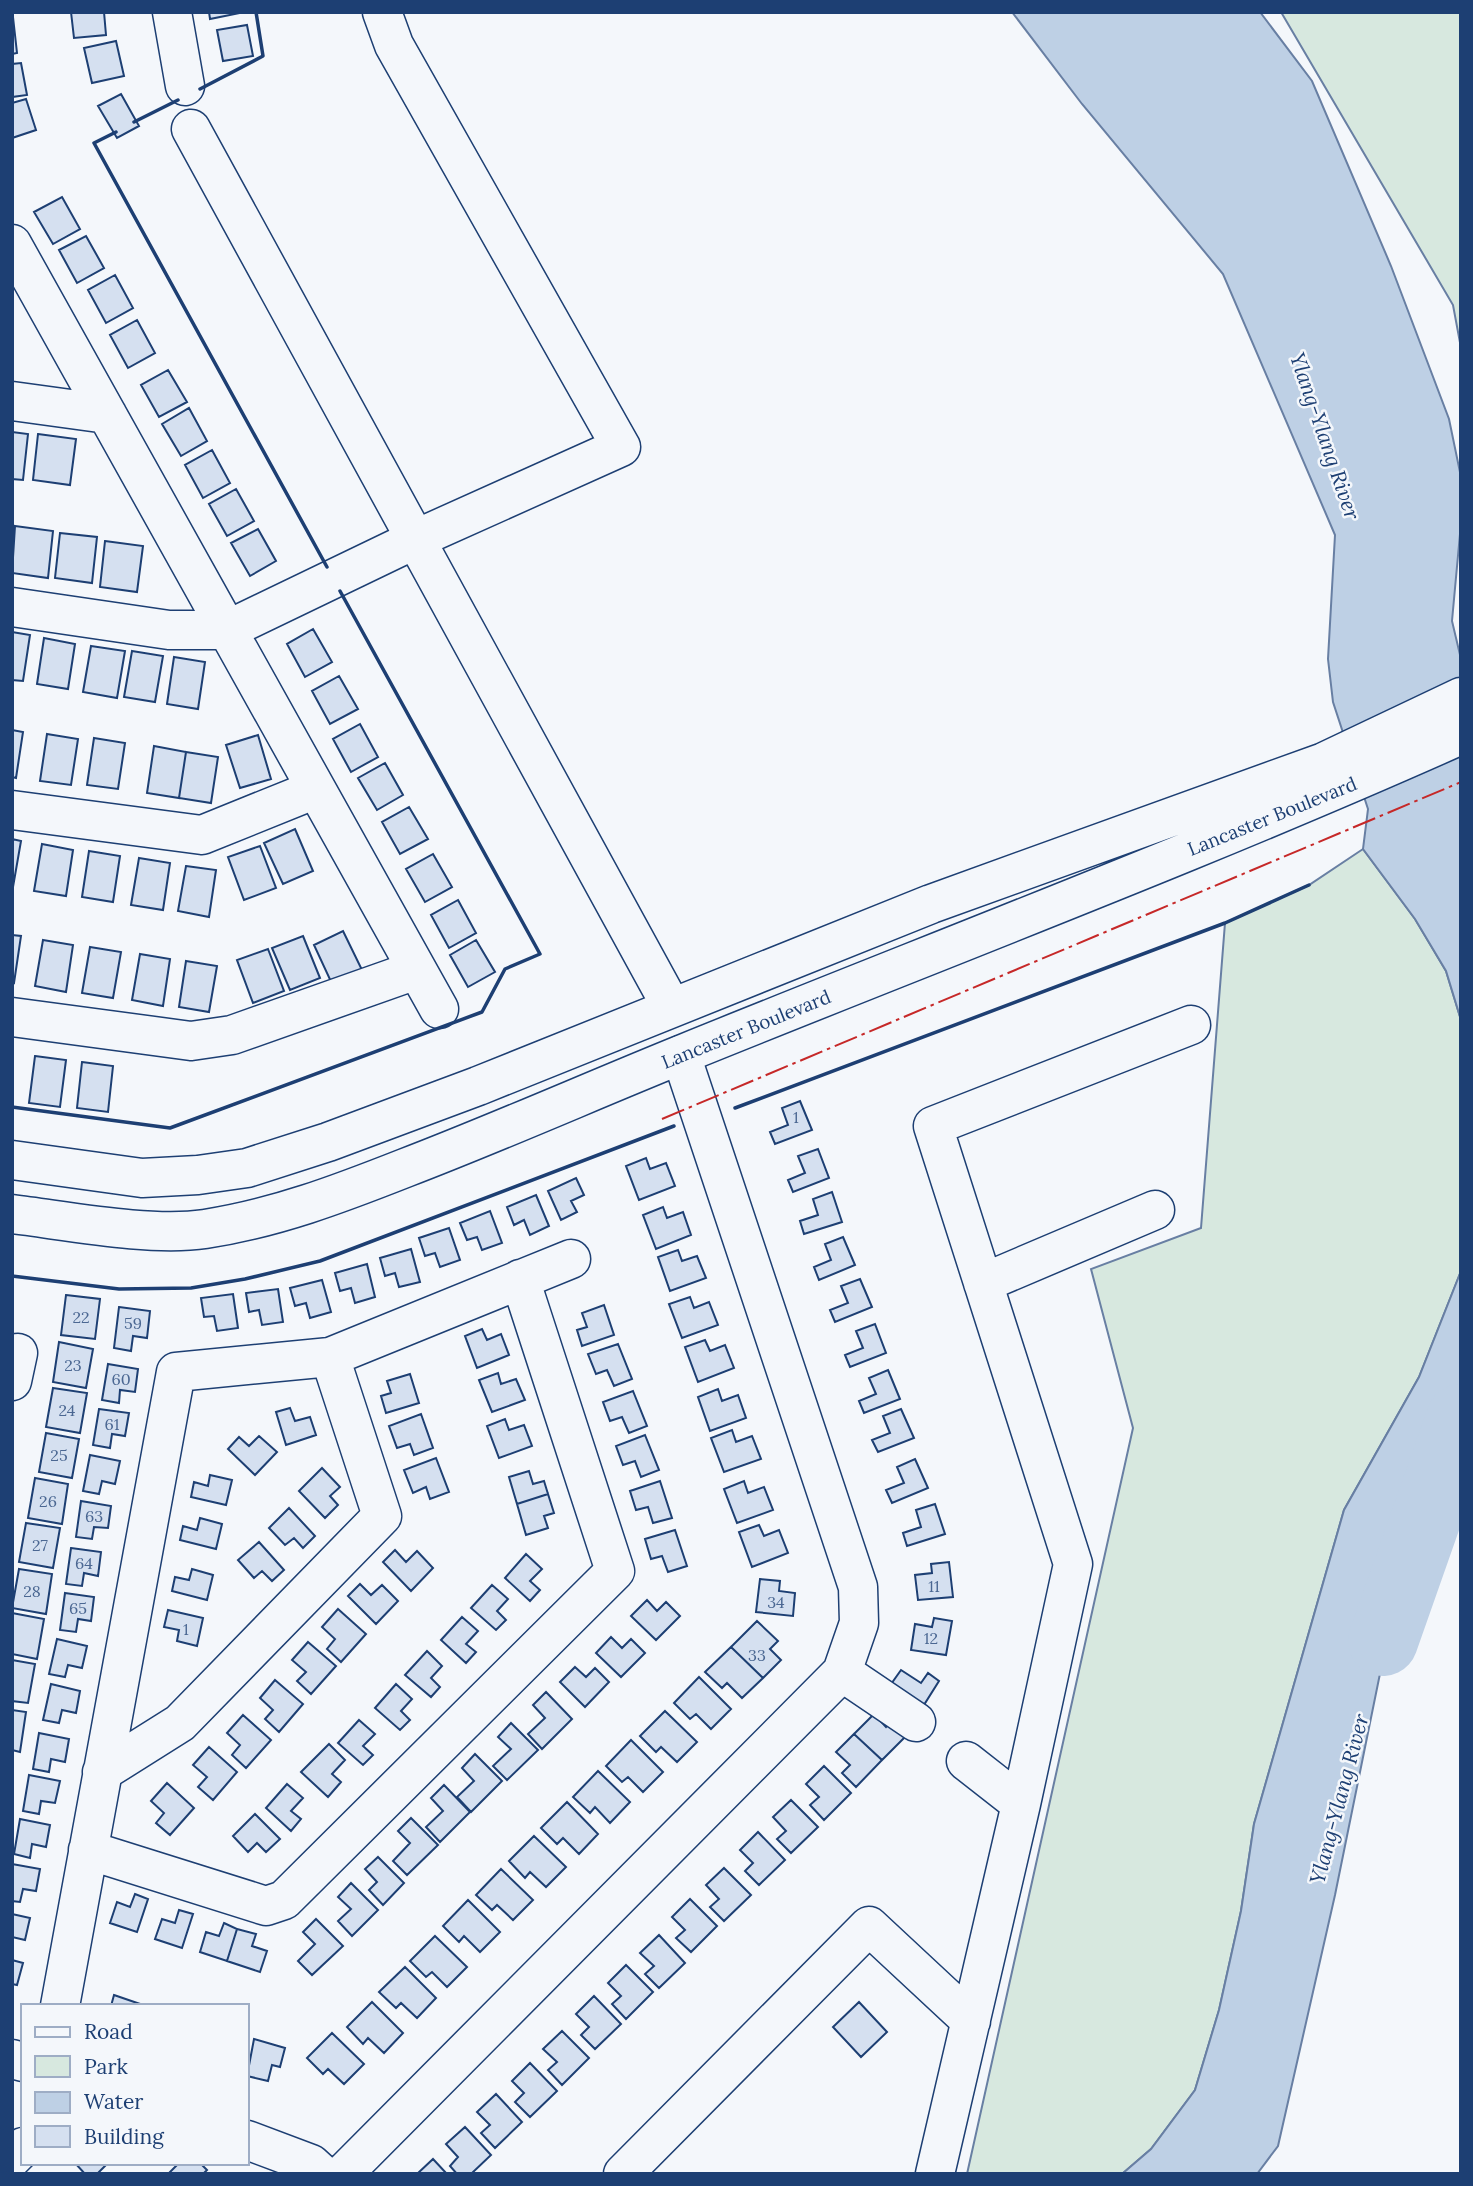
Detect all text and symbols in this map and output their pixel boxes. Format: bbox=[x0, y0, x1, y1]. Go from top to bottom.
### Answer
water label: Ylang-Ylang River bbox=[1284, 349, 1366, 524]
street label: Lancaster Boulevard bbox=[1184, 771, 1360, 861]
street label: Lancaster Boulevard bbox=[658, 984, 834, 1074]
house number: 1 bbox=[793, 1107, 799, 1127]
house number: 22 bbox=[72, 1307, 90, 1327]
house number: 59 bbox=[124, 1313, 142, 1333]
house number: 23 bbox=[64, 1355, 82, 1375]
house number: 60 bbox=[111, 1369, 131, 1389]
house number: 24 bbox=[59, 1400, 76, 1420]
house number: 61 bbox=[104, 1414, 120, 1434]
house number: 25 bbox=[50, 1445, 68, 1465]
house number: 26 bbox=[39, 1491, 57, 1511]
house number: 63 bbox=[85, 1506, 103, 1526]
house number: 27 bbox=[32, 1535, 49, 1555]
house number: 64 bbox=[75, 1553, 93, 1573]
house number: 11 bbox=[928, 1576, 940, 1596]
house number: 28 bbox=[23, 1581, 41, 1601]
house number: 34 bbox=[767, 1592, 785, 1612]
house number: 65 bbox=[69, 1598, 87, 1618]
house number: 1 bbox=[183, 1619, 189, 1639]
house number: 12 bbox=[924, 1628, 938, 1648]
house number: 33 bbox=[748, 1645, 766, 1665]
water label: Ylang-Ylang River bbox=[1303, 1711, 1375, 1887]
legend bbox=[21, 2004, 248, 2165]
text: Road bbox=[84, 2018, 133, 2045]
text: Park bbox=[84, 2053, 128, 2080]
text: Water bbox=[84, 2088, 143, 2115]
text: Building bbox=[84, 2123, 164, 2150]

